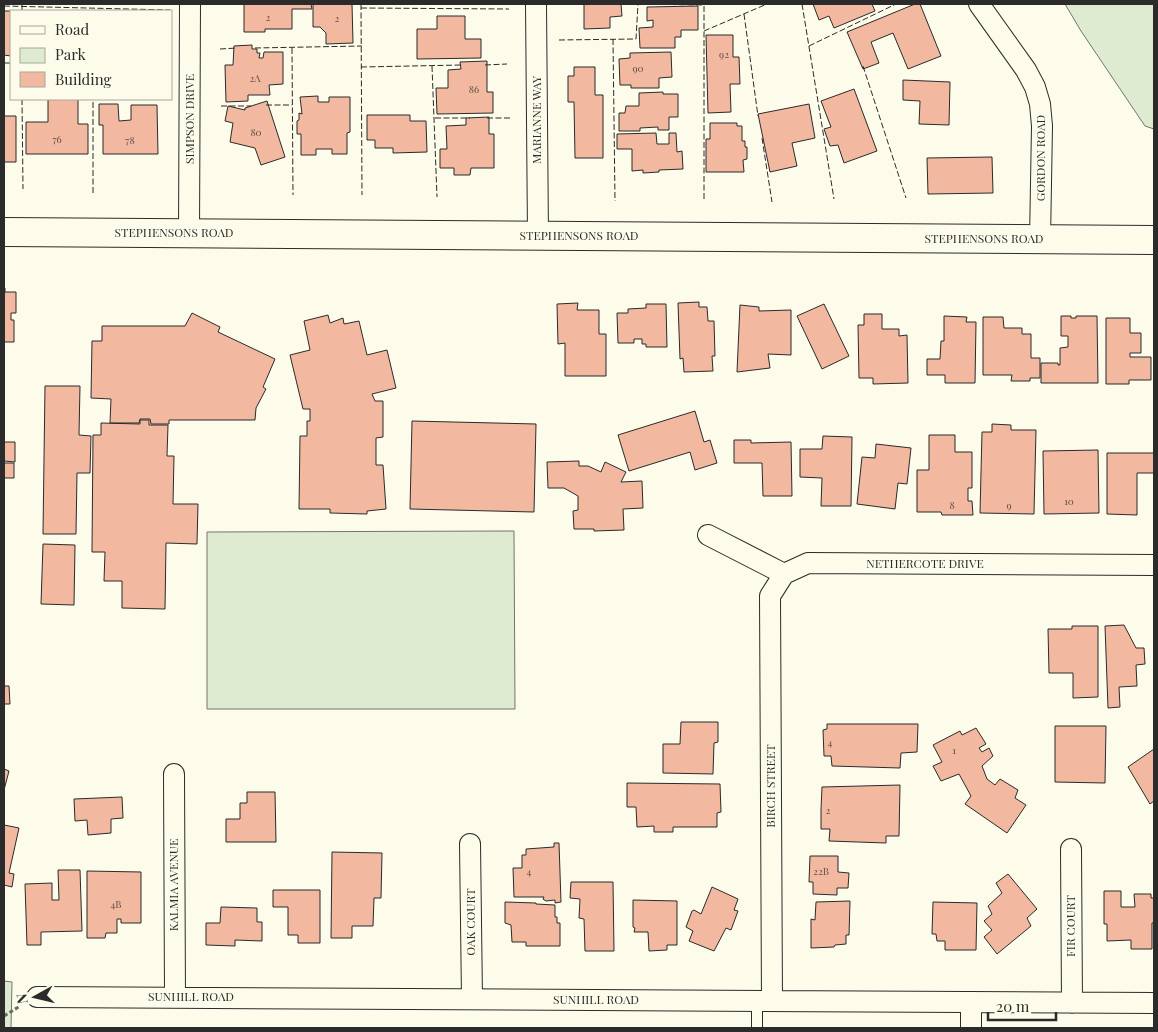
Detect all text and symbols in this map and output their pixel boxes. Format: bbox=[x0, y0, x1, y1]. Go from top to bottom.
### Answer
legend bbox=[10, 10, 172, 100]
house number: 2 bbox=[266, 10, 271, 24]
house number: 2 bbox=[335, 11, 340, 25]
text: Road bbox=[55, 19, 89, 39]
text: Park bbox=[55, 44, 87, 64]
house number: 92 bbox=[719, 47, 729, 61]
house number: 90 bbox=[632, 61, 644, 75]
text: Building bbox=[55, 69, 112, 89]
house number: 2A bbox=[249, 71, 261, 85]
street label: SIMPSON DRIVE bbox=[181, 74, 197, 164]
street label: MARIANNE WAY bbox=[528, 75, 544, 164]
house number: 86 bbox=[469, 82, 479, 96]
street label: GORDON ROAD bbox=[1032, 114, 1048, 201]
house number: 80 bbox=[250, 125, 262, 139]
house number: 76 bbox=[52, 132, 62, 146]
house number: 78 bbox=[125, 133, 135, 147]
street label: STEPHENSONS ROAD bbox=[115, 224, 234, 240]
street label: STEPHENSONS ROAD bbox=[520, 227, 639, 243]
street label: STEPHENSONS ROAD bbox=[925, 230, 1044, 246]
house number: 10 bbox=[1064, 494, 1074, 508]
house number: 8 bbox=[949, 498, 955, 512]
house number: 9 bbox=[1006, 498, 1012, 512]
street label: NETHERCOTE DRIVE bbox=[866, 555, 984, 571]
house number: 4 bbox=[828, 735, 833, 749]
house number: 1 bbox=[952, 743, 956, 757]
street label: BIRCH STREET bbox=[762, 744, 778, 828]
house number: 2 bbox=[826, 803, 831, 817]
street label: KALMIA AVENUE bbox=[165, 839, 181, 931]
house number: 4 bbox=[527, 864, 532, 878]
house number: 22B bbox=[813, 864, 829, 878]
street label: OAK COURT bbox=[462, 888, 478, 956]
street label: FIR COURT bbox=[1062, 894, 1078, 957]
house number: 4B bbox=[110, 897, 122, 911]
north arrow bbox=[10, 972, 60, 1022]
street label: SUNHILL ROAD bbox=[148, 988, 234, 1004]
scale bar bbox=[988, 990, 1056, 1022]
street label: SUNHILL ROAD bbox=[553, 991, 639, 1007]
text: N bbox=[12, 993, 32, 1005]
text: 20 m bbox=[996, 996, 1030, 1016]

